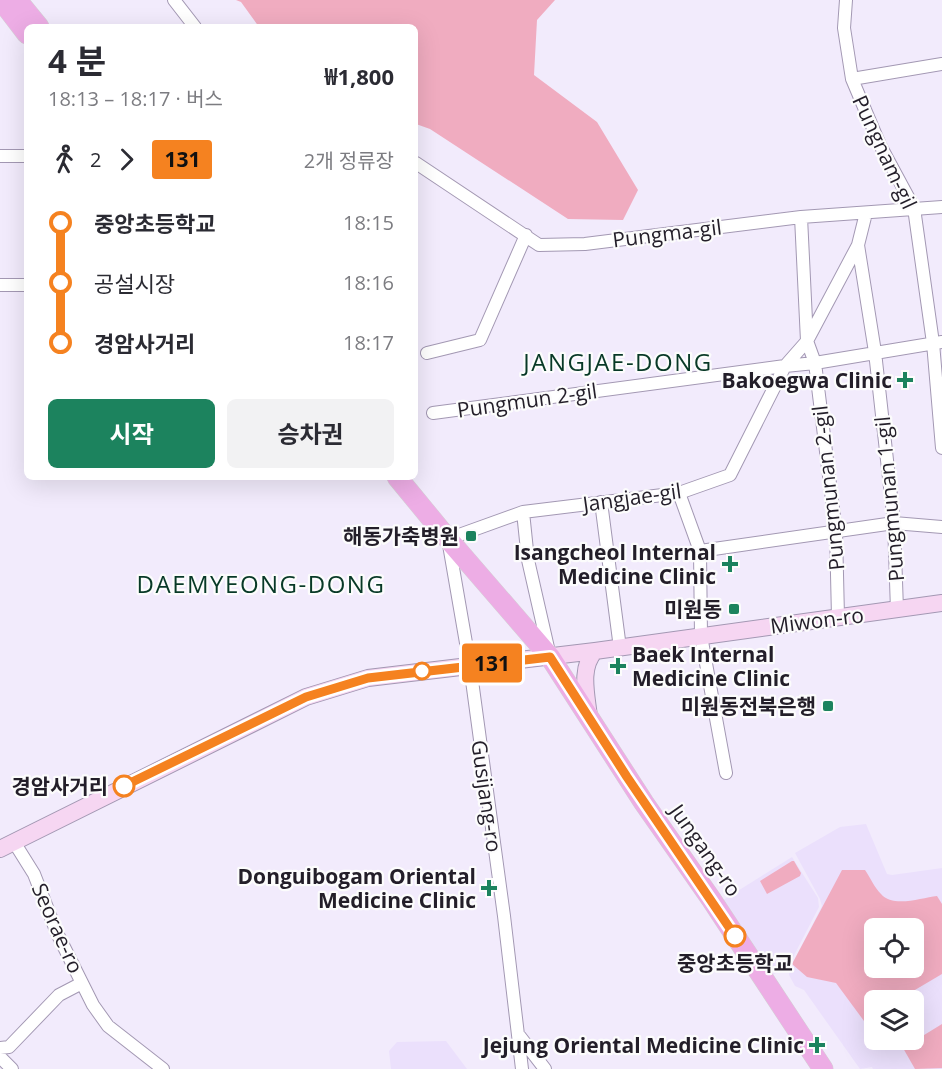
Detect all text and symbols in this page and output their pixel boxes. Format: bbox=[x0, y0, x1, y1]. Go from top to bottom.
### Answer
text: 4 분 bbox=[48, 38, 106, 83]
text: ₩1,800 bbox=[324, 61, 394, 91]
text: 18:13 – 18:17 · 버스 bbox=[48, 85, 223, 112]
street label: Pungnam-gil bbox=[846, 91, 924, 213]
icon: walk bbox=[48, 143, 81, 176]
icon: forward bbox=[110, 143, 143, 176]
text: 131 bbox=[164, 145, 200, 173]
text: 2 bbox=[90, 146, 101, 173]
text: 2개 정류장 bbox=[304, 147, 394, 174]
text: 중앙초등학교 bbox=[94, 208, 215, 238]
text: 18:15 bbox=[343, 209, 394, 236]
street label: Pungma-gil bbox=[611, 212, 723, 254]
text: 공설시장 bbox=[94, 268, 175, 298]
text: 18:16 bbox=[343, 269, 394, 296]
text: 경암사거리 bbox=[94, 328, 195, 358]
text: 18:17 bbox=[343, 329, 394, 356]
district label: JANGJAE-DONG bbox=[521, 345, 713, 378]
place label: Bakoegwa Clinic bbox=[722, 366, 892, 394]
marker: Bakoegwa Clinic bbox=[896, 371, 914, 389]
street label: Pungmun 2-gil bbox=[455, 376, 599, 424]
button: 시작 bbox=[48, 399, 215, 468]
button: 승차권 bbox=[227, 399, 394, 468]
street label: Pungmunan 2-gil bbox=[805, 404, 851, 572]
street label: Pungmunan 1-gil bbox=[868, 415, 910, 583]
street label: Jangjae-gil bbox=[579, 476, 683, 518]
place label: 해동가축병원 bbox=[343, 522, 459, 550]
marker: 해동가축병원 bbox=[464, 529, 478, 543]
place label: Isangcheol Internal Medicine Clinic bbox=[514, 538, 716, 590]
marker: Isangcheol Internal Medicine Clinic bbox=[721, 555, 739, 573]
district label: DAEMYEONG-DONG bbox=[137, 567, 385, 600]
place label: 미원동 bbox=[664, 595, 722, 623]
street label: Miwon-ro bbox=[769, 600, 865, 640]
marker: 미원동 bbox=[727, 602, 741, 616]
place label: Baek Internal Medicine Clinic bbox=[632, 640, 790, 692]
line badge: 131 bbox=[458, 644, 526, 682]
text: 131 bbox=[474, 649, 510, 677]
marker: Baek Internal Medicine Clinic bbox=[609, 657, 627, 675]
unlabelled marker bbox=[413, 662, 431, 680]
place label: 미원동전북은행 bbox=[681, 692, 816, 720]
marker: 미원동전북은행 bbox=[821, 699, 835, 713]
street label: Gusijang-ro bbox=[465, 738, 509, 854]
place label: 경암사거리 bbox=[11, 772, 108, 800]
marker: 경암사거리 bbox=[113, 775, 135, 797]
street label: Jungang-ro bbox=[663, 797, 748, 902]
place label: Donguibogam Oriental Medicine Clinic bbox=[238, 862, 476, 914]
street label: Seorae-ro bbox=[26, 878, 90, 978]
marker: Donguibogam Oriental Medicine Clinic bbox=[480, 879, 498, 897]
map controls bbox=[864, 918, 924, 1050]
button: locate bbox=[864, 918, 924, 978]
marker: 중앙초등학교 bbox=[724, 925, 746, 947]
place label: 중앙초등학교 bbox=[677, 949, 793, 977]
button: layers bbox=[864, 990, 924, 1050]
place label: Jejung Oriental Medicine Clinic bbox=[481, 1031, 804, 1059]
marker: Jejung Oriental Medicine Clinic bbox=[808, 1036, 826, 1054]

